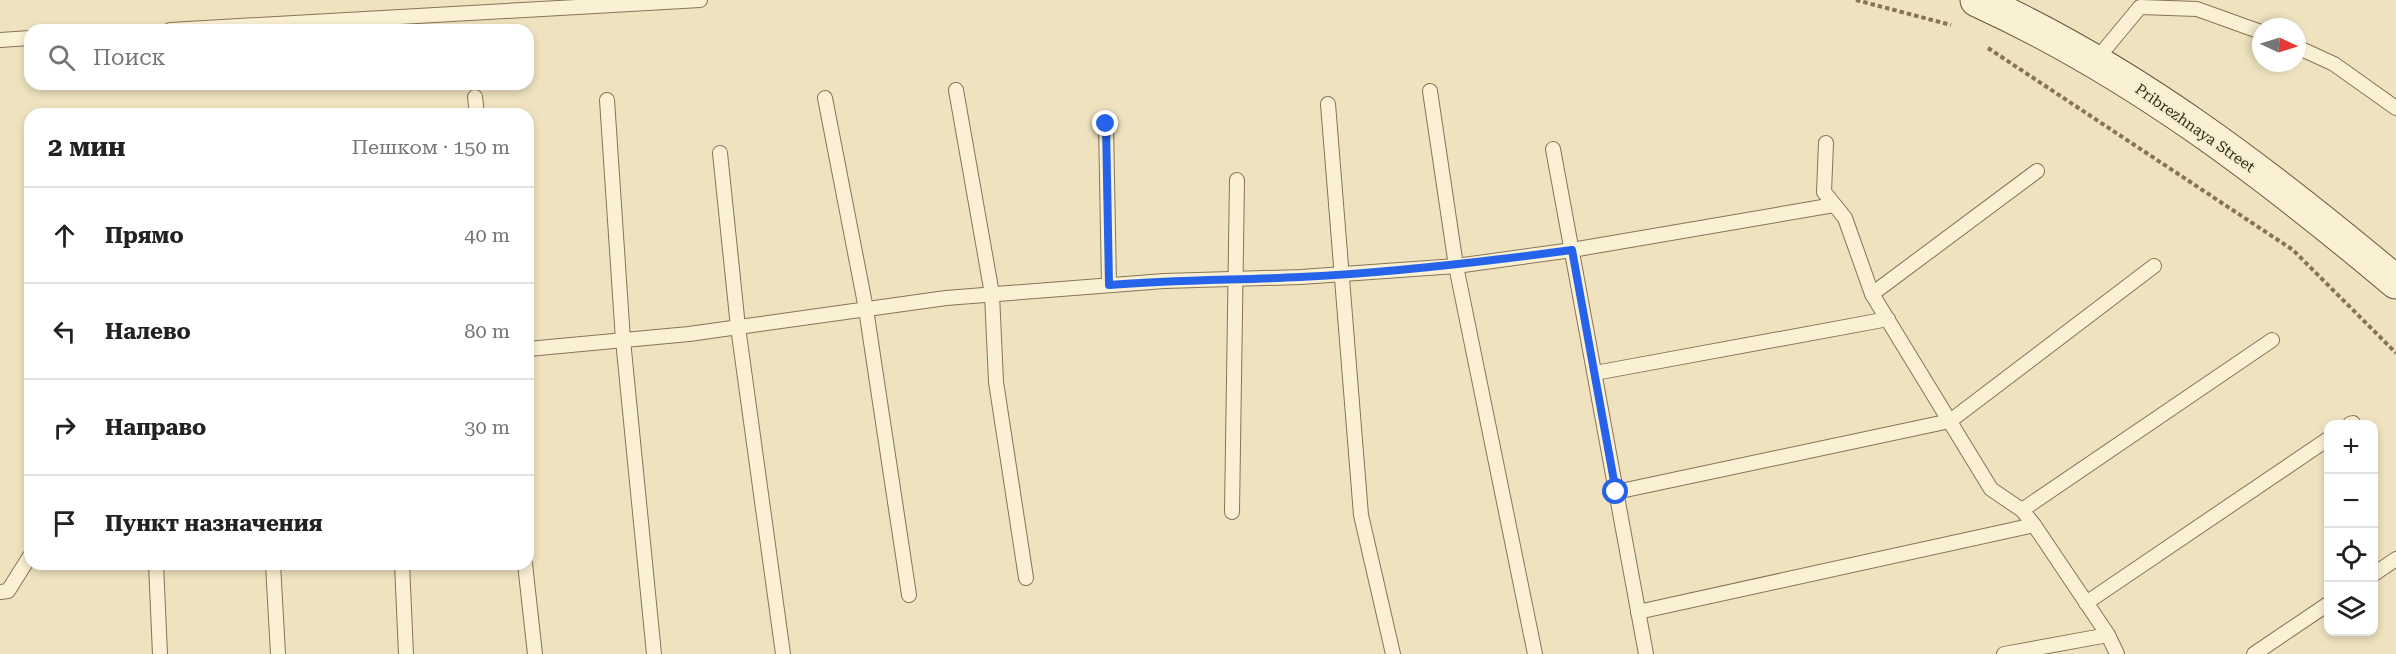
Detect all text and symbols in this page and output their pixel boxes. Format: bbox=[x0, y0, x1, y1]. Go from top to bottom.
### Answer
north arrow bbox=[2252, 18, 2306, 72]
search box bbox=[24, 24, 534, 90]
icon: search bbox=[45, 41, 78, 74]
text: Поиск bbox=[93, 45, 165, 70]
street label: Pribrezhnaya Street bbox=[2132, 80, 2259, 176]
route end bbox=[1092, 110, 1118, 136]
text: 2 мин bbox=[48, 132, 126, 162]
text: Пешком · 150 m bbox=[352, 135, 510, 159]
icon: ahead bbox=[48, 219, 81, 252]
text: Прямо bbox=[105, 223, 184, 248]
text: 40 m bbox=[464, 223, 510, 247]
icon: left bbox=[48, 315, 81, 348]
text: Налево bbox=[105, 319, 191, 344]
text: 80 m bbox=[464, 319, 510, 343]
icon: right bbox=[48, 411, 81, 444]
text: Направо bbox=[105, 415, 206, 440]
text: 30 m bbox=[464, 415, 510, 439]
map controls bbox=[2324, 420, 2378, 636]
button: + bbox=[2324, 420, 2378, 474]
button: − bbox=[2324, 474, 2378, 528]
route start bbox=[1602, 478, 1628, 504]
icon: arrive bbox=[48, 507, 81, 540]
text: Пункт назначения bbox=[105, 511, 323, 536]
button: locate bbox=[2324, 528, 2378, 582]
button: layers bbox=[2324, 582, 2378, 636]

